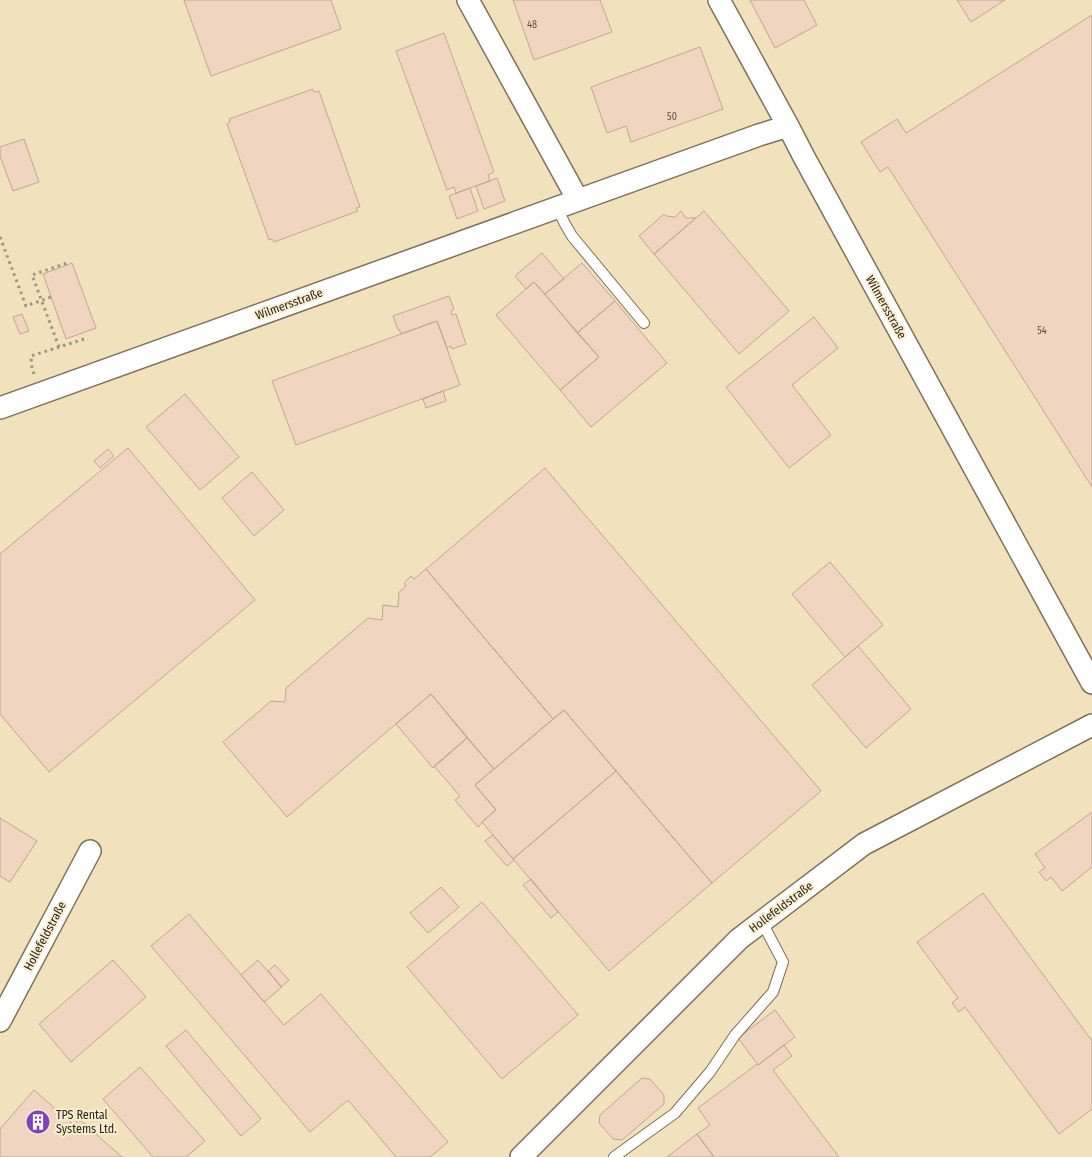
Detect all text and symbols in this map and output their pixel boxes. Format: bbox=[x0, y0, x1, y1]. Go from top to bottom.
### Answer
house number: 48 bbox=[527, 19, 537, 31]
house number: 50 bbox=[667, 111, 677, 123]
street label: Wilmersstraße bbox=[863, 273, 909, 341]
street label: Wilmersstraße bbox=[254, 285, 325, 323]
house number: 54 bbox=[1037, 325, 1047, 337]
street label: Hollefeldstraße bbox=[746, 879, 816, 935]
street label: Hollefeldstraße bbox=[21, 899, 69, 973]
place label: TPS Rental Systems Ltd. bbox=[56, 1108, 117, 1136]
building icon: TPS Rental Systems Ltd. bbox=[25, 1109, 51, 1135]

